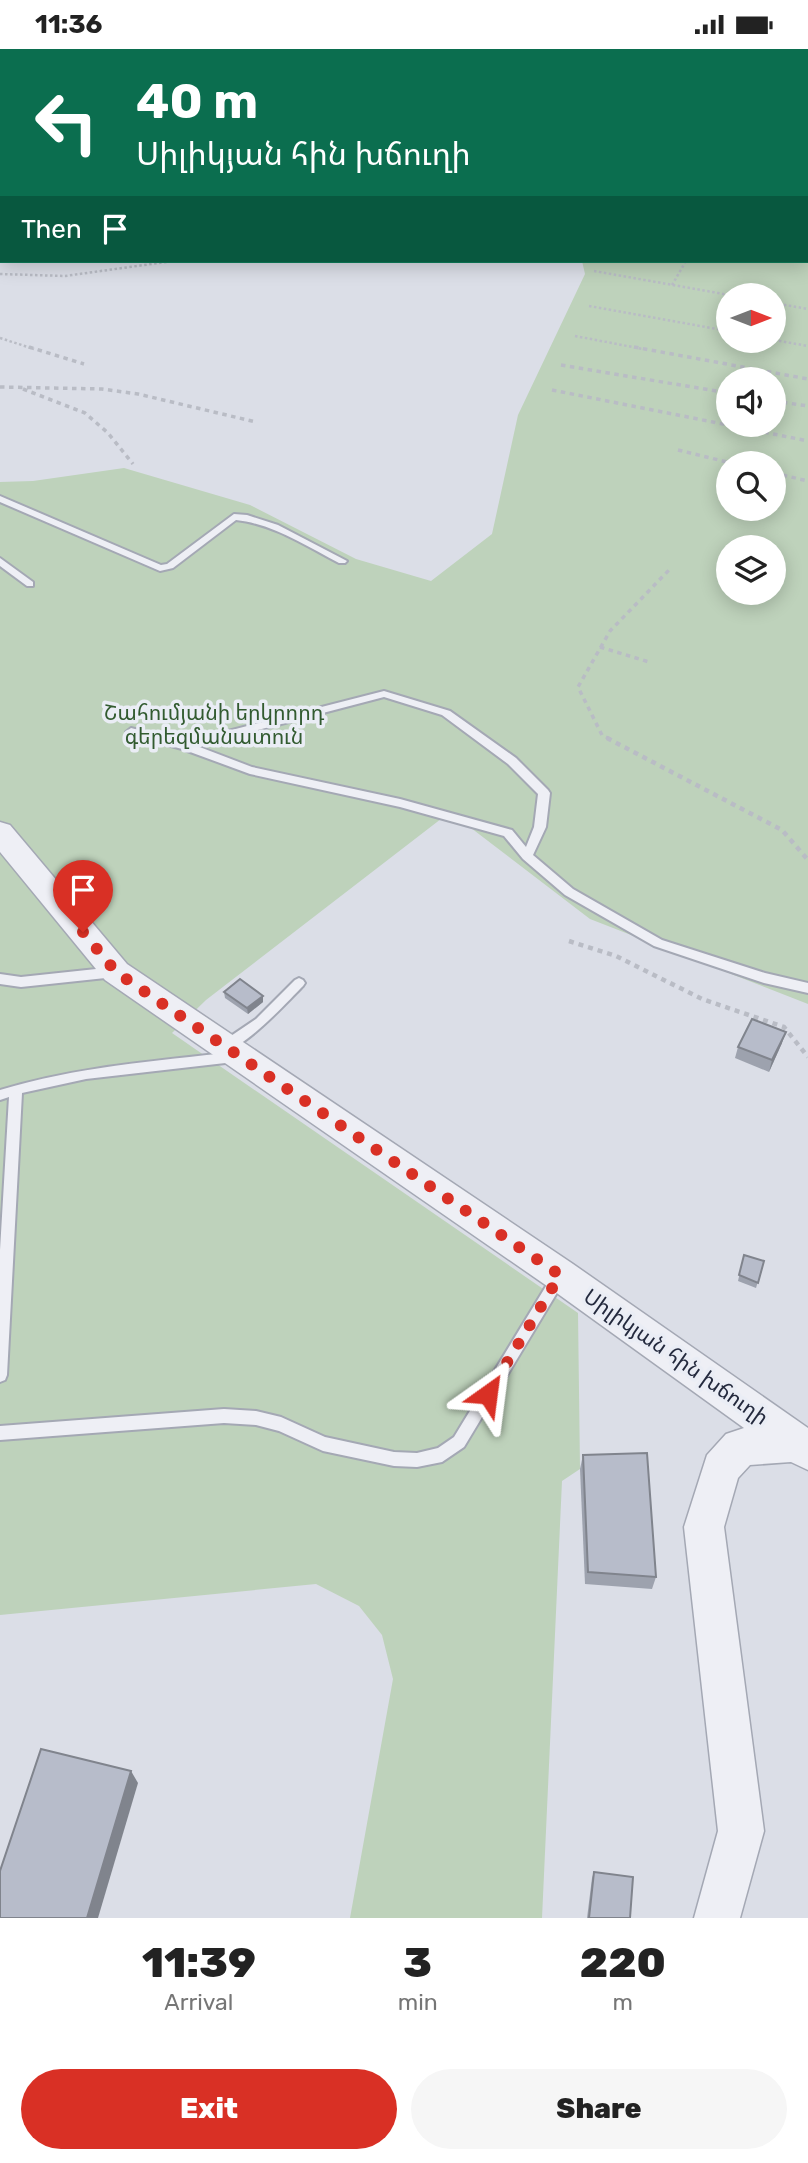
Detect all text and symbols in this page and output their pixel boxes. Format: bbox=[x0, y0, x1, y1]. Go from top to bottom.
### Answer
text: 11:36 bbox=[35, 9, 103, 40]
text: 40 m bbox=[136, 72, 258, 130]
icon: left bbox=[21, 77, 112, 168]
text: Սիլիկյան հին խճուղի bbox=[136, 135, 471, 173]
icon: arrive bbox=[96, 210, 134, 248]
text: Then bbox=[21, 214, 82, 245]
north arrow bbox=[716, 283, 786, 353]
map controls bbox=[716, 283, 786, 605]
button: sound bbox=[716, 367, 786, 437]
button: search bbox=[716, 451, 786, 521]
button: layers bbox=[716, 535, 786, 605]
park label: Շահումյանի երկրորդ գերեզմանատուն bbox=[104, 700, 325, 749]
pin bbox=[53, 860, 113, 932]
icon: arrive bbox=[64, 871, 102, 909]
street label: Սիլիկյան հին խճուղի bbox=[579, 1283, 773, 1430]
position arrow bbox=[451, 1357, 525, 1431]
text: 11:39 bbox=[142, 1938, 256, 1988]
text: 3 bbox=[403, 1938, 432, 1988]
text: 220 bbox=[580, 1938, 666, 1988]
text: Arrival bbox=[164, 1988, 233, 2016]
text: min bbox=[398, 1988, 438, 2016]
text: m bbox=[613, 1988, 633, 2016]
button: Exit bbox=[21, 2069, 397, 2149]
button: Share bbox=[411, 2069, 787, 2149]

